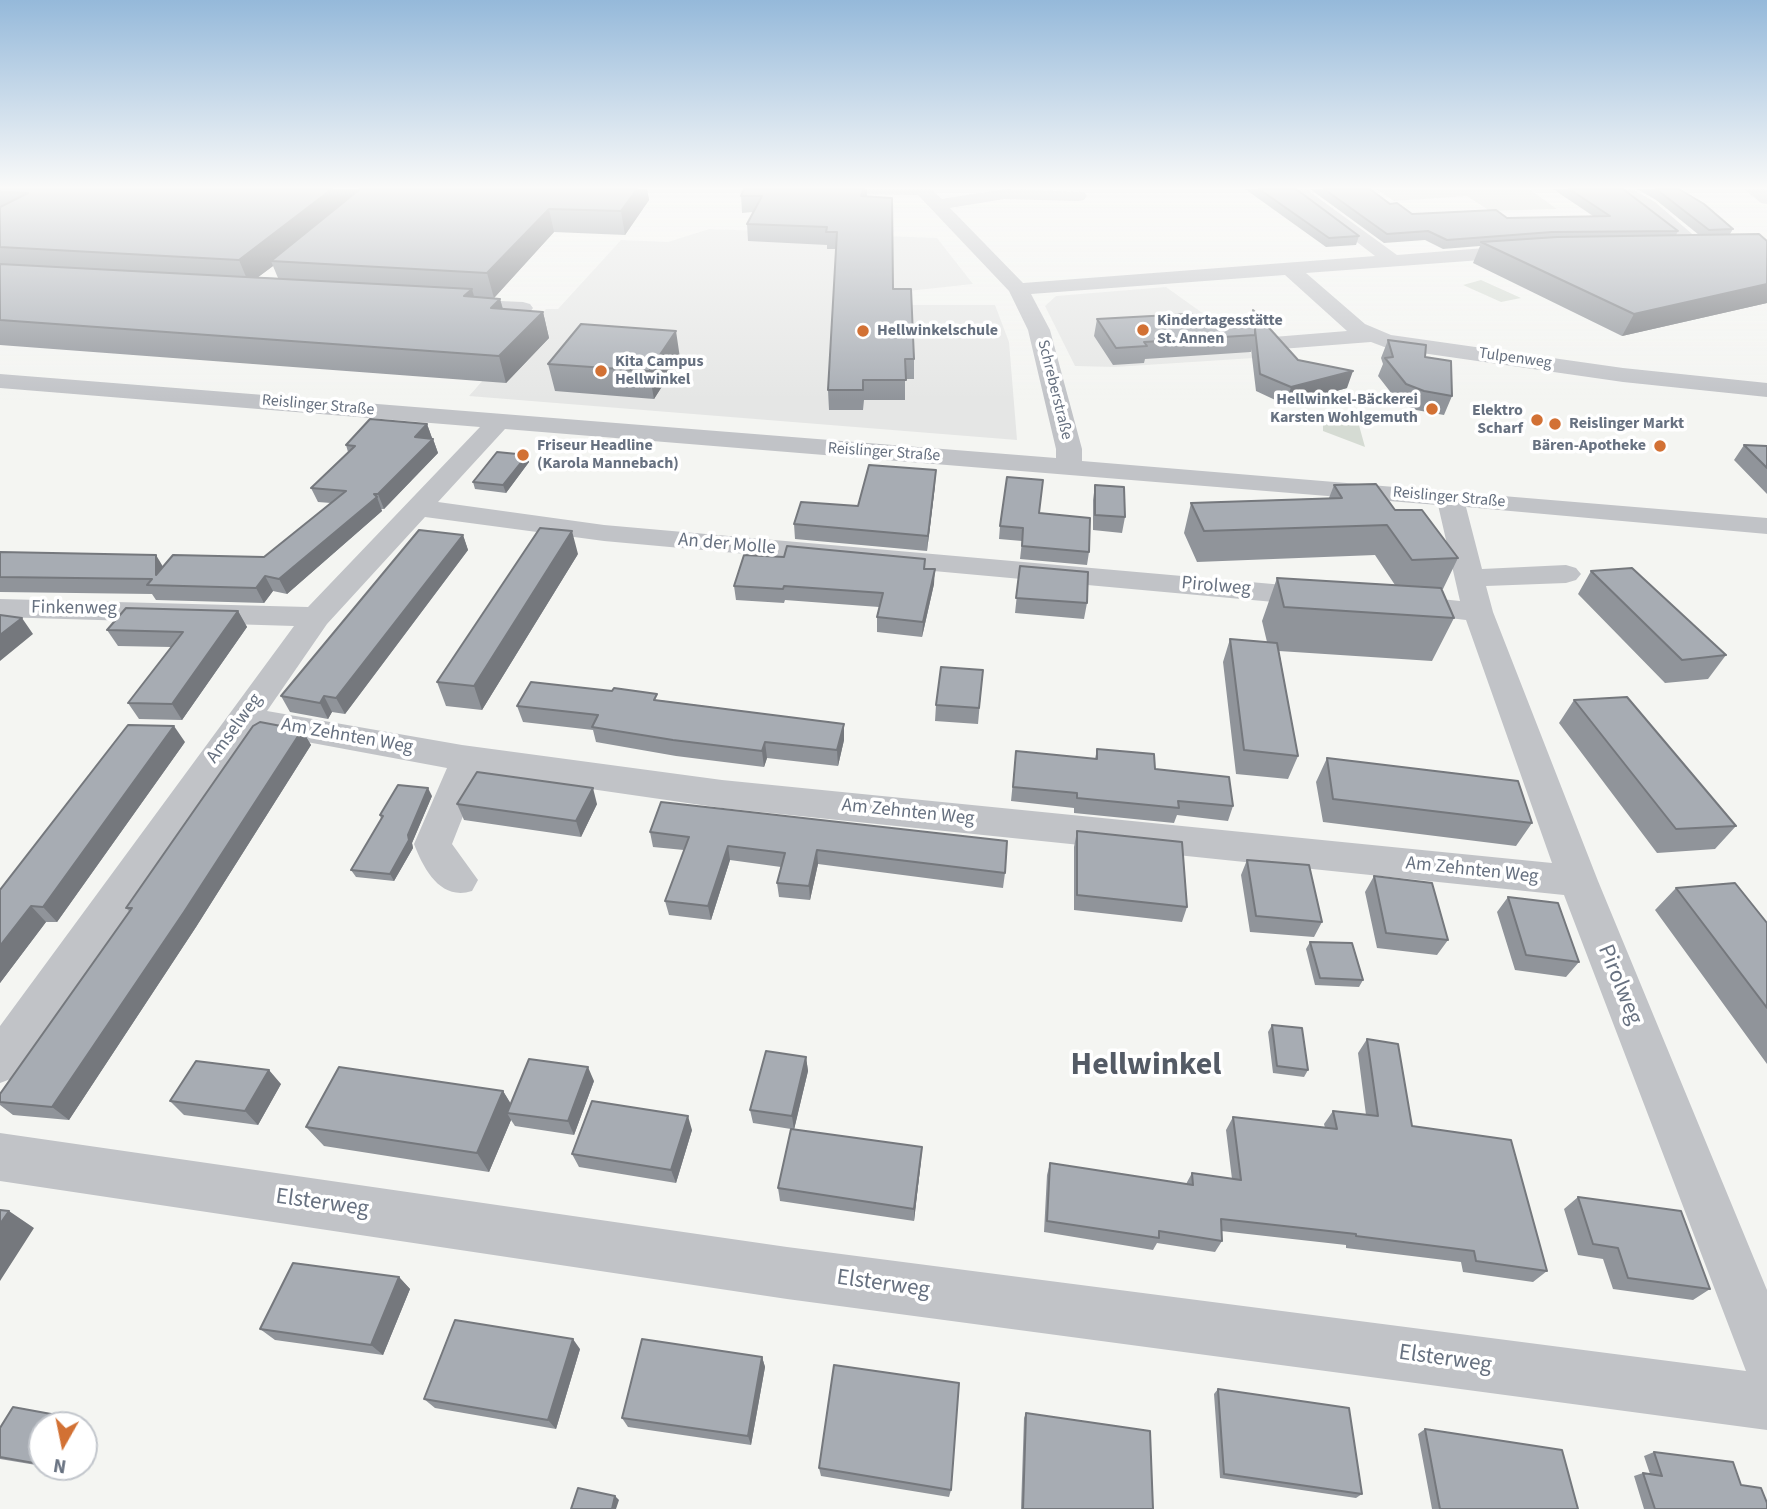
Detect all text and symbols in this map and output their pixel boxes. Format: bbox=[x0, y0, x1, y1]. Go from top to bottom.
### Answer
place label: Kindertagesstätte St. Annen bbox=[1157, 311, 1283, 349]
place label: Hellwinkelschule bbox=[877, 321, 998, 341]
marker: Kindertagesstätte St. Annen bbox=[1135, 322, 1151, 338]
marker: Hellwinkelschule bbox=[855, 323, 871, 339]
street label: Schreberstraße bbox=[1032, 338, 1076, 442]
street label: Tulpenweg bbox=[1477, 344, 1553, 374]
place label: Kita Campus Hellwinkel bbox=[615, 352, 703, 390]
marker: Kita Campus Hellwinkel bbox=[593, 363, 609, 379]
place label: Hellwinkel-Bäckerei Karsten Wohlgemuth bbox=[1270, 390, 1418, 428]
street label: Reislinger Straße bbox=[261, 392, 375, 420]
marker: Hellwinkel-Bäckerei Karsten Wohlgemuth bbox=[1424, 401, 1440, 417]
place label: Elektro Scharf bbox=[1472, 401, 1523, 439]
marker: Elektro Scharf bbox=[1529, 412, 1545, 428]
place label: Reislinger Markt bbox=[1569, 414, 1684, 434]
marker: Reislinger Markt bbox=[1547, 416, 1563, 432]
place label: Friseur Headline (Karola Mannebach) bbox=[537, 436, 679, 474]
place label: Bären-Apotheke bbox=[1532, 436, 1646, 456]
marker: Bären-Apotheke bbox=[1652, 438, 1668, 454]
street label: Reislinger Straße bbox=[827, 439, 941, 467]
marker: Friseur Headline (Karola Mannebach) bbox=[515, 447, 531, 463]
street label: Reislinger Straße bbox=[1392, 484, 1506, 512]
street label: An der Molle bbox=[677, 529, 777, 561]
street label: Pirolweg bbox=[1180, 573, 1252, 601]
street label: Finkenweg bbox=[31, 597, 117, 621]
street label: Amselweg bbox=[202, 690, 268, 768]
street label: Am Zehnten Weg bbox=[279, 714, 415, 760]
street label: Am Zehnten Weg bbox=[840, 795, 976, 831]
street label: Am Zehnten Weg bbox=[1404, 853, 1540, 889]
street label: Pirolweg bbox=[1590, 941, 1648, 1029]
district label: Hellwinkel bbox=[1071, 1048, 1221, 1086]
street label: Elsterweg bbox=[274, 1184, 370, 1224]
street label: Elsterweg bbox=[835, 1265, 931, 1305]
street label: Elsterweg bbox=[1397, 1340, 1493, 1380]
north arrow bbox=[28, 1411, 98, 1481]
text: N bbox=[52, 1451, 68, 1480]

